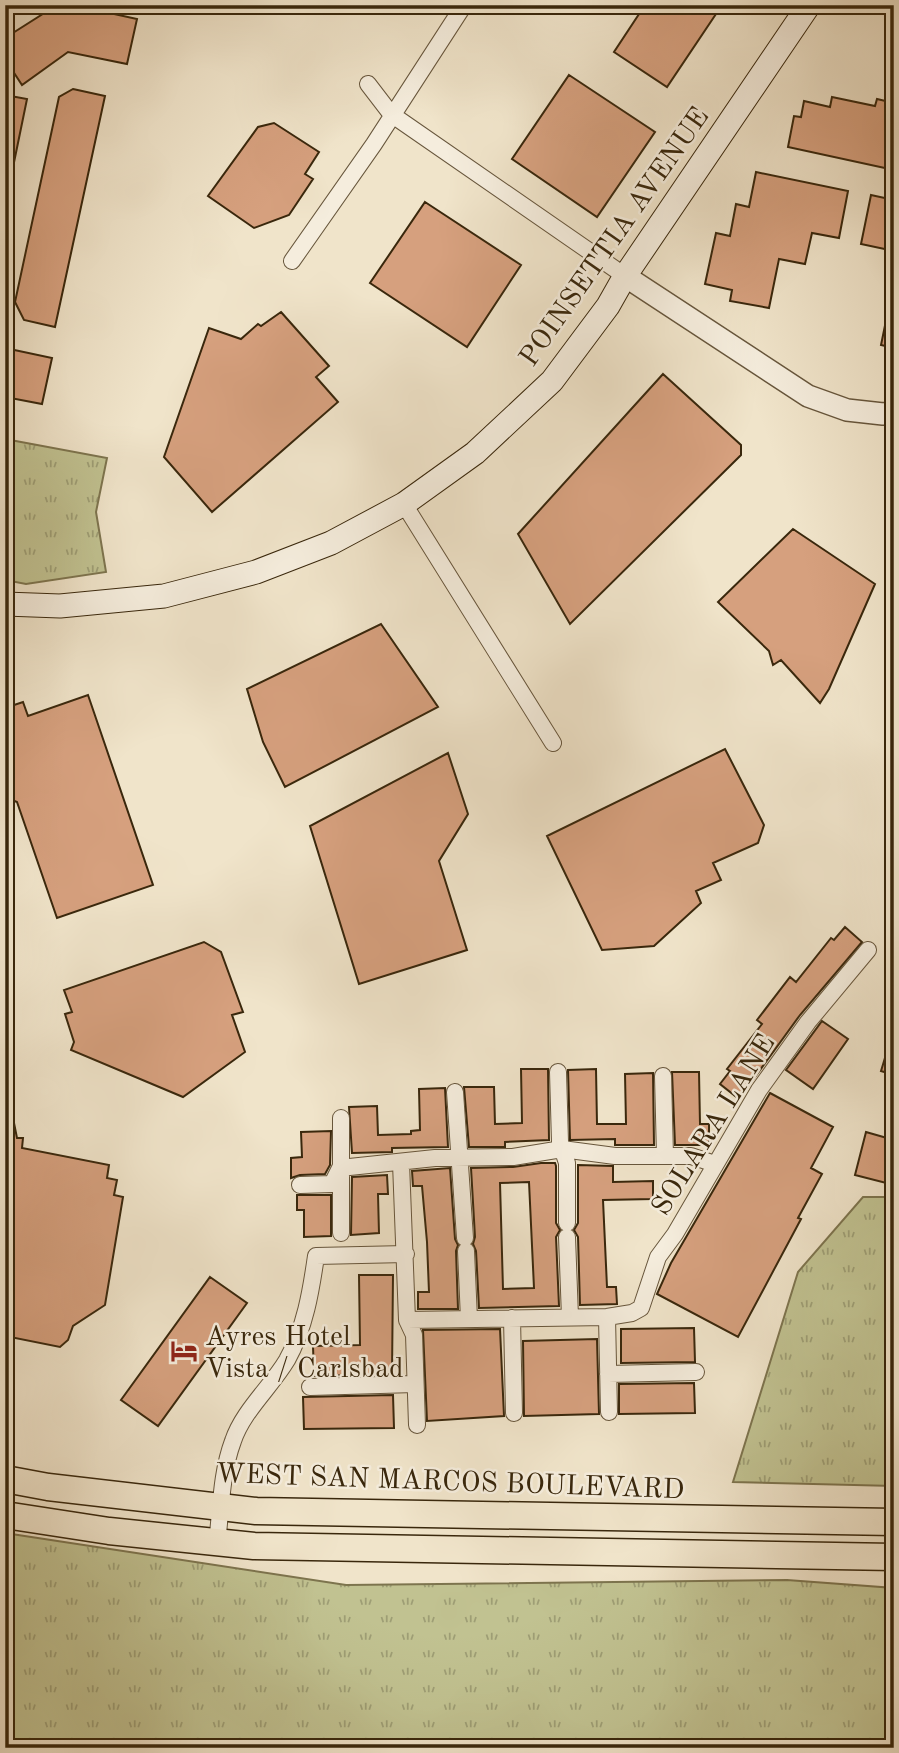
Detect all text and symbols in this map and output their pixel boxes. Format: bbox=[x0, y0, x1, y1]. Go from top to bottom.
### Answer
street label: POINSETTIA AVENUE bbox=[515, 103, 715, 372]
street label: SOLARA LANE bbox=[648, 1030, 781, 1221]
place label: Ayres Hotel Vista / Carlsbad bbox=[205, 1324, 404, 1384]
hotel icon: Ayres Hotel Vista / Carlsbad bbox=[169, 1336, 199, 1366]
street label: WEST SAN MARCOS BOULEVARD bbox=[215, 1461, 685, 1505]

